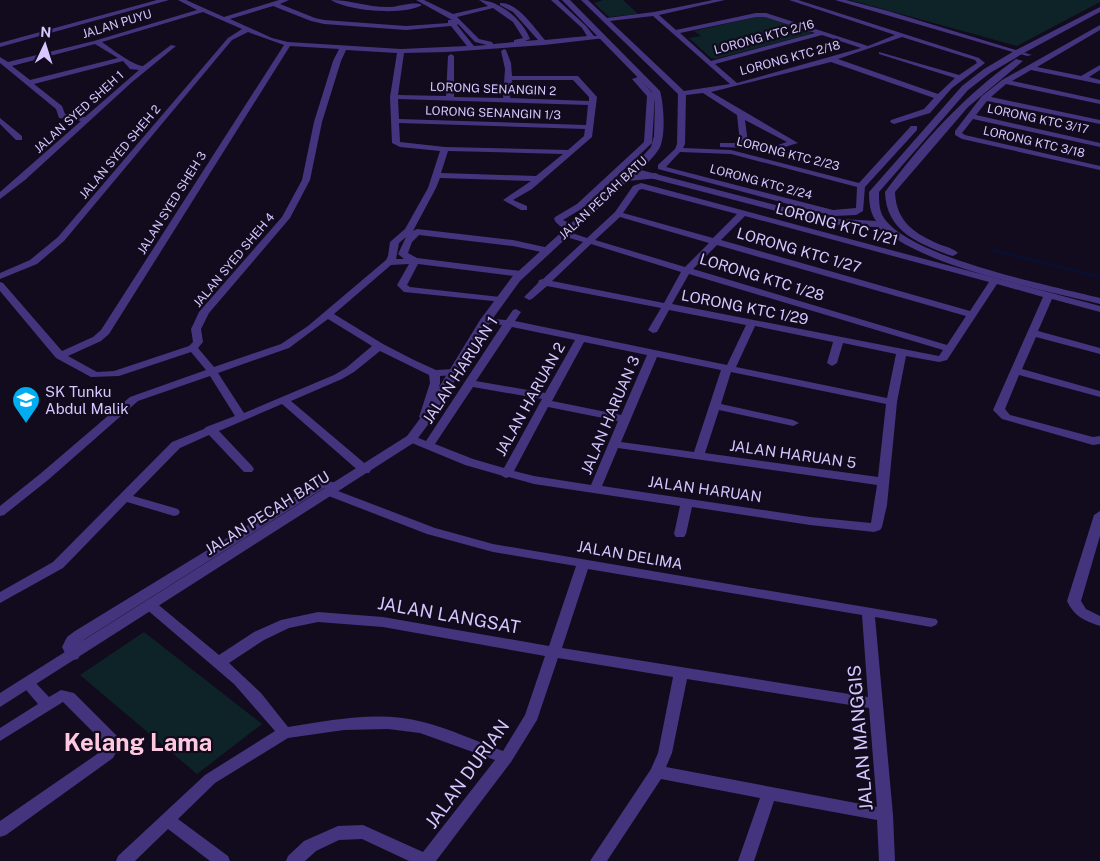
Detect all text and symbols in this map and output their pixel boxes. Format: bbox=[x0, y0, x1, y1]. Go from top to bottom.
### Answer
street label: JALAN PUYU bbox=[80, 7, 154, 41]
street label: LORONG KTC 2/16 bbox=[712, 17, 816, 57]
north arrow bbox=[20, 20, 70, 70]
text: N bbox=[40, 24, 52, 40]
street label: LORONG KTC 2/18 bbox=[738, 38, 842, 78]
street label: JALAN SYED SHEH 1 bbox=[31, 68, 127, 156]
street label: LORONG SENANGIN 2 bbox=[430, 80, 556, 98]
street label: LORONG KTC 3/17 bbox=[986, 101, 1090, 137]
street label: JALAN SYED SHEH 2 bbox=[77, 102, 163, 202]
street label: LORONG SENANGIN 1/3 bbox=[425, 104, 561, 122]
street label: LORONG KTC 3/18 bbox=[982, 123, 1086, 161]
street label: LORONG KTC 2/23 bbox=[735, 134, 841, 174]
street label: JALAN SYED SHEH 3 bbox=[135, 149, 209, 257]
street label: JALAN PECAH BATU bbox=[556, 154, 650, 242]
street label: LORONG KTC 2/24 bbox=[708, 162, 814, 203]
street label: LORONG KTC 1/21 bbox=[774, 200, 900, 248]
street label: JALAN SYED SHEH 4 bbox=[191, 210, 278, 310]
street label: LORONG KTC 1/27 bbox=[735, 224, 863, 276]
street label: LORONG KTC 1/28 bbox=[698, 250, 826, 304]
street label: LORONG KTC 1/29 bbox=[680, 286, 810, 328]
street label: JALAN HARUAN 1 bbox=[419, 313, 501, 427]
street label: JALAN HARUAN 2 bbox=[492, 339, 568, 459]
street label: JALAN HARUAN 3 bbox=[577, 353, 643, 477]
place label: SK Tunku Abdul Malik bbox=[45, 383, 129, 417]
school or university icon: SK Tunku Abdul Malik bbox=[11, 385, 41, 424]
street label: JALAN HARUAN 5 bbox=[729, 437, 857, 471]
street label: JALAN PECAH BATU bbox=[201, 468, 333, 558]
street label: JALAN HARUAN bbox=[647, 473, 763, 505]
street label: JALAN DELIMA bbox=[576, 537, 685, 573]
street label: JALAN LANGSAT bbox=[376, 592, 522, 638]
street label: JALAN MANGGIS bbox=[843, 664, 877, 812]
street label: JALAN DURIAN bbox=[421, 716, 513, 832]
district label: Kelang Lama bbox=[64, 728, 212, 756]

